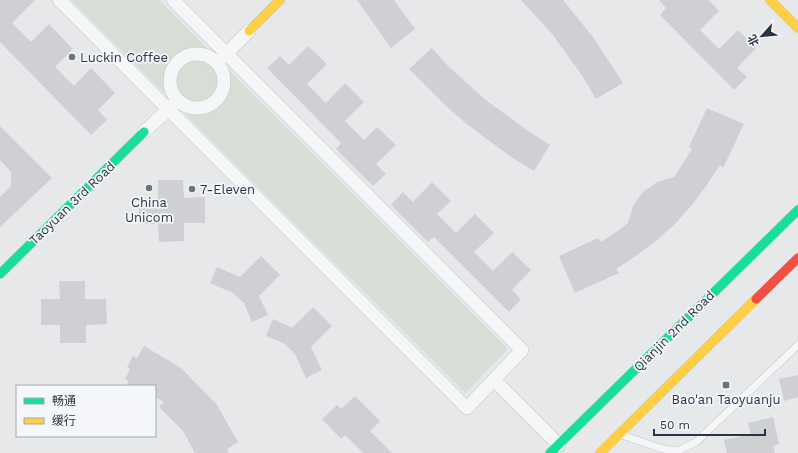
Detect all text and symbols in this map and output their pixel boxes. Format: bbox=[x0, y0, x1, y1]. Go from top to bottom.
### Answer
north arrow bbox=[742, 16, 782, 56]
text: 北 bbox=[745, 32, 762, 48]
place label: Luckin Coffee bbox=[80, 50, 168, 65]
marker: Luckin Coffee bbox=[67, 52, 77, 62]
street label: Taoyuan 3rd Road bbox=[26, 158, 118, 248]
place label: 7-Eleven bbox=[200, 182, 255, 197]
marker: China Unicom bbox=[144, 183, 154, 193]
marker: 7-Eleven bbox=[187, 184, 197, 194]
place label: China Unicom bbox=[125, 195, 173, 225]
street label: Qianjin 2nd Road bbox=[631, 288, 717, 374]
marker: Bao'an Taoyuanju bbox=[721, 380, 731, 390]
legend bbox=[16, 385, 156, 437]
place label: Bao'an Taoyuanju bbox=[672, 392, 780, 407]
text: 畅通 bbox=[52, 394, 76, 408]
scale bar bbox=[654, 411, 765, 437]
text: 缓行 bbox=[52, 414, 76, 428]
text: 50 m bbox=[660, 418, 690, 432]

